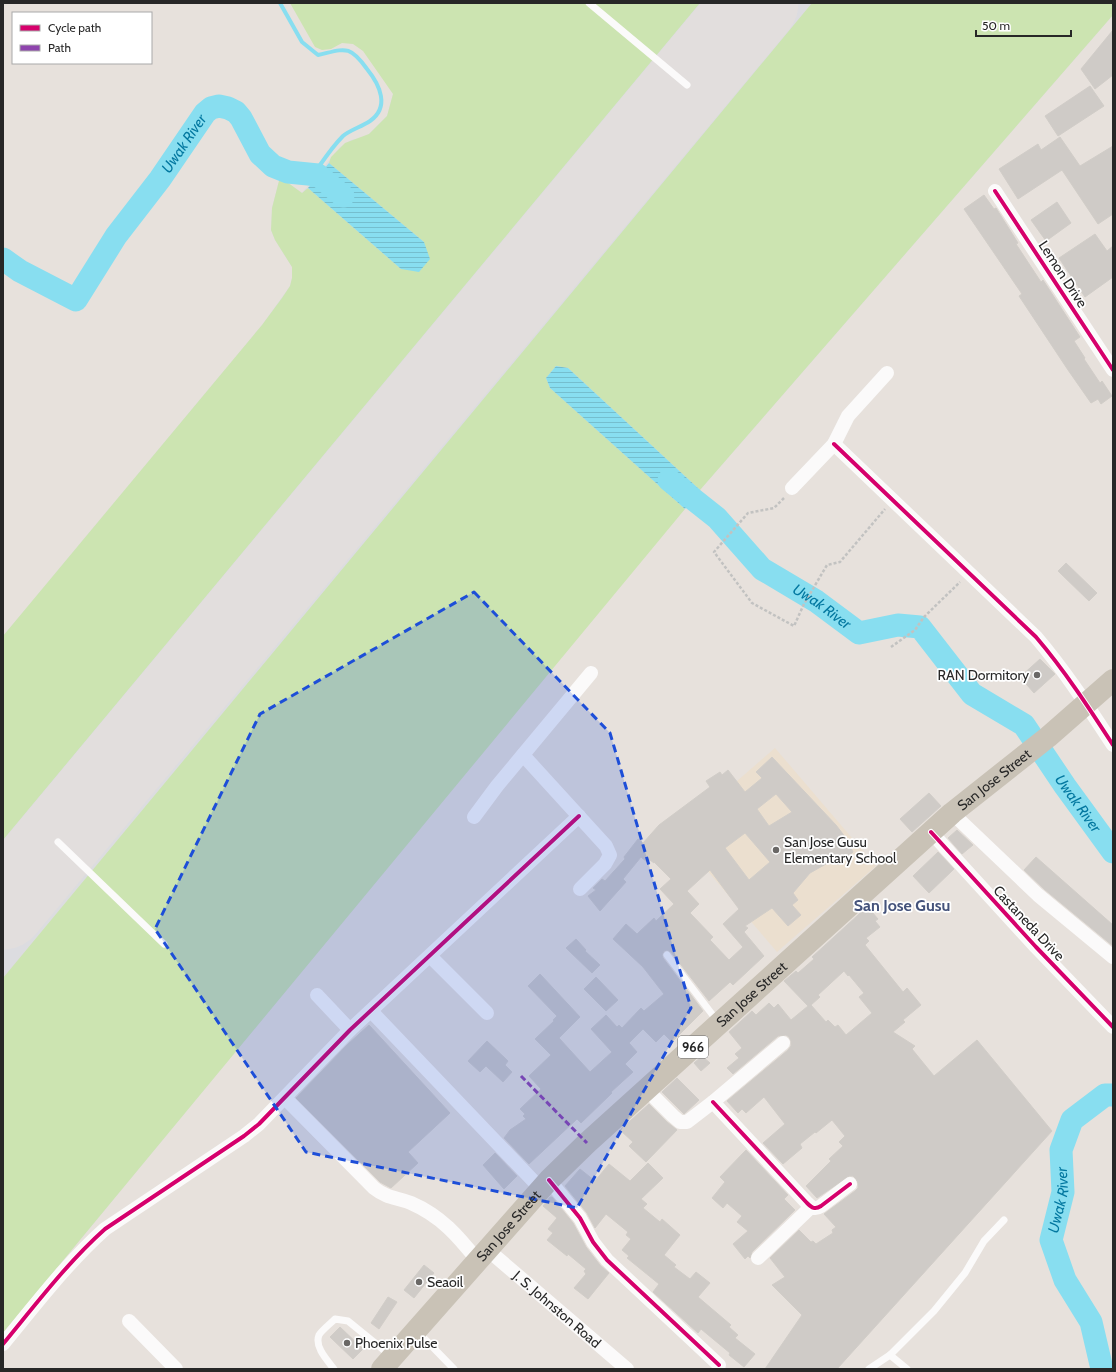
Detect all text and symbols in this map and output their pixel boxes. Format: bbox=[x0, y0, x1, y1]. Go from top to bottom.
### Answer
legend bbox=[12, 12, 152, 64]
scale bar bbox=[976, 12, 1071, 38]
text: 50 m bbox=[982, 18, 1010, 33]
text: Cycle path bbox=[48, 20, 101, 35]
text: Path bbox=[48, 40, 71, 55]
water label: Uwak River bbox=[158, 110, 211, 177]
street label: Lemon Drive bbox=[1035, 237, 1091, 311]
water label: Uwak River bbox=[789, 580, 856, 634]
place label: RAN Dormitory bbox=[938, 666, 1029, 684]
marker: RAN Dormitory bbox=[1032, 670, 1042, 680]
street label: San Jose Street bbox=[954, 745, 1035, 814]
water label: Uwak River bbox=[1051, 771, 1106, 837]
place label: San Jose Gusu Elementary School bbox=[784, 833, 897, 867]
marker: San Jose Gusu Elementary School bbox=[771, 845, 781, 855]
street label: Castaneda Drive bbox=[989, 882, 1069, 964]
district label: San Jose Gusu bbox=[854, 896, 950, 915]
street label: San Jose Street bbox=[712, 958, 791, 1031]
road number: 966 bbox=[678, 1036, 708, 1058]
water label: Uwak River bbox=[1044, 1165, 1073, 1235]
street label: San Jose Street bbox=[472, 1186, 545, 1265]
street label: J. S. Johnston Road bbox=[509, 1266, 605, 1352]
place label: Seaoil bbox=[427, 1273, 464, 1291]
marker: Seaoil bbox=[414, 1277, 424, 1287]
place label: Phoenix Pulse bbox=[355, 1334, 438, 1352]
marker: Phoenix Pulse bbox=[342, 1338, 352, 1348]

